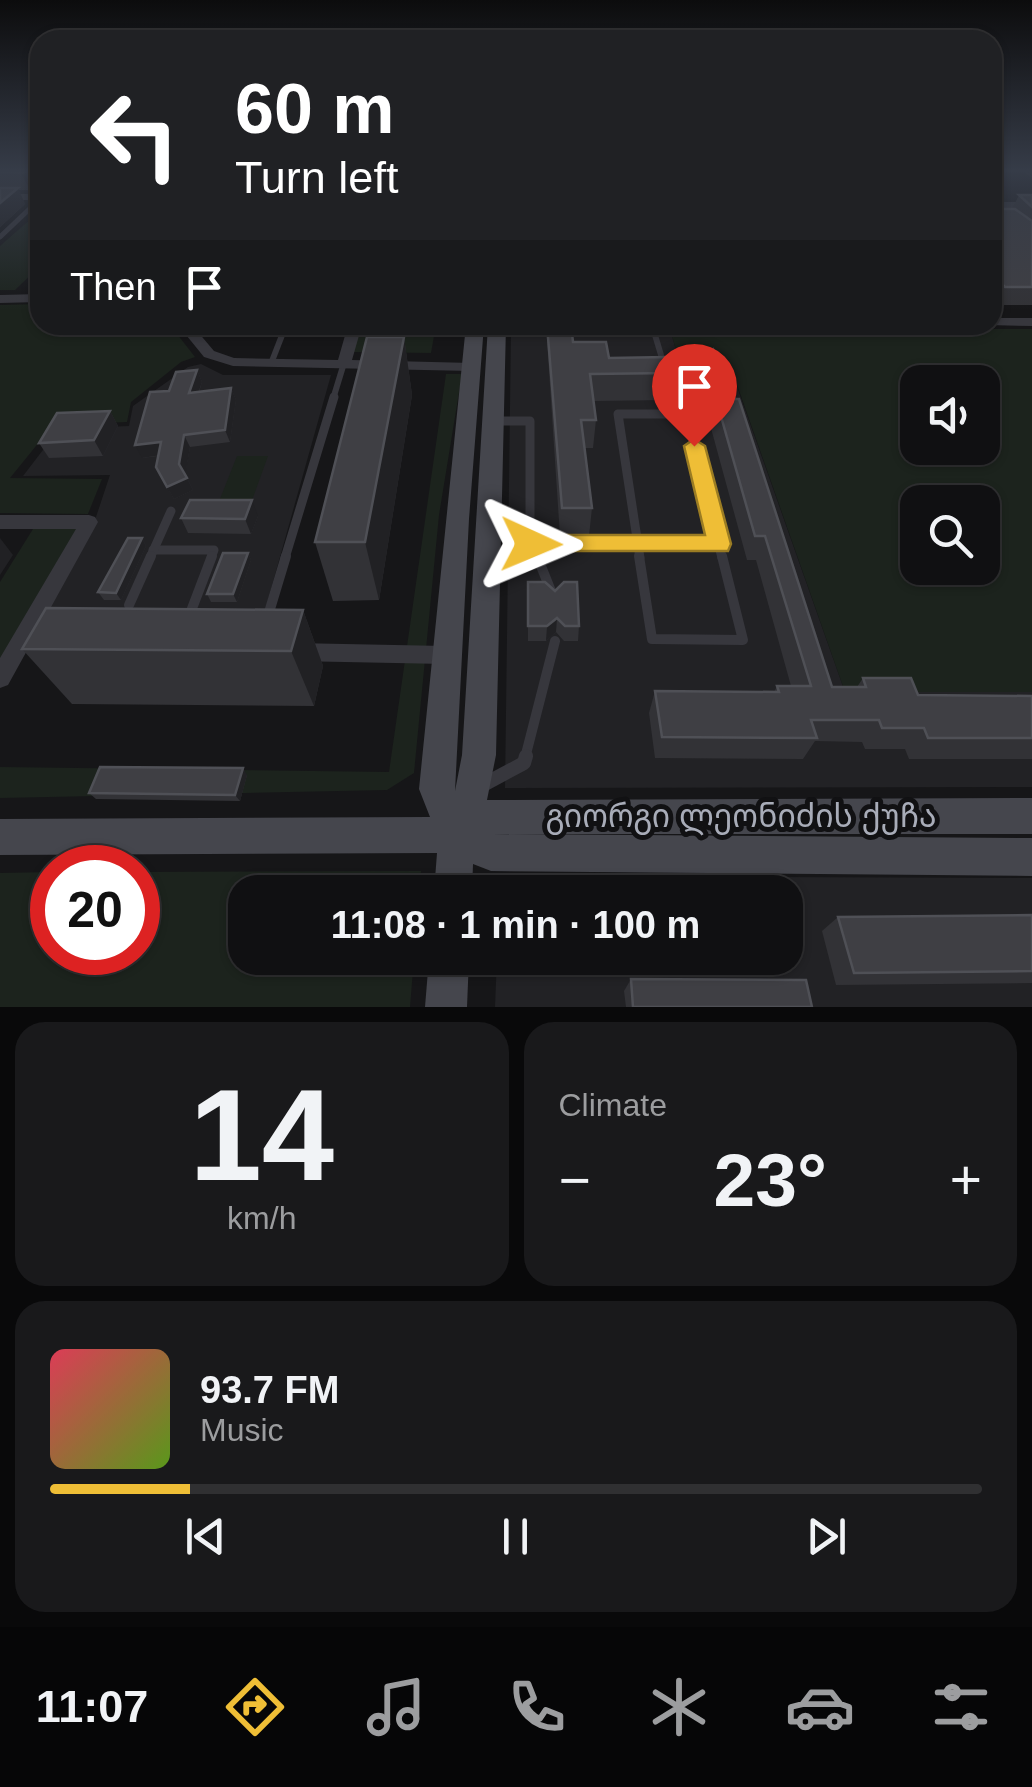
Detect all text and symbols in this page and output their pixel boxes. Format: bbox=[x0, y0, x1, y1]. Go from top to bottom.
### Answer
icon: left bbox=[70, 70, 200, 200]
text: 60 m bbox=[235, 70, 395, 148]
text: Turn left bbox=[235, 152, 398, 203]
icon: arrive bbox=[177, 260, 232, 315]
text: Then bbox=[70, 266, 157, 308]
pin bbox=[652, 344, 737, 447]
icon: arrive bbox=[667, 359, 722, 414]
map controls bbox=[900, 365, 1000, 585]
button: sound bbox=[900, 365, 1000, 465]
button: search bbox=[900, 485, 1000, 585]
position arrow bbox=[479, 492, 583, 596]
street label: გიორგი ლეონიძის ქუჩა bbox=[545, 798, 937, 836]
speed limit sign: 20 bbox=[30, 845, 160, 975]
text: 11:08 · 1 min · 100 m bbox=[331, 904, 700, 946]
text: 14 bbox=[189, 1062, 334, 1208]
text: Climate bbox=[559, 1087, 667, 1123]
text: 23° bbox=[714, 1138, 827, 1222]
text: − bbox=[559, 1149, 591, 1211]
text: + bbox=[950, 1149, 982, 1211]
text: km/h bbox=[227, 1200, 296, 1236]
text: 93.7 FM bbox=[200, 1369, 339, 1411]
text: Music bbox=[200, 1412, 284, 1448]
icon: previous bbox=[178, 1509, 233, 1564]
icon: pause bbox=[488, 1509, 543, 1564]
icon: next bbox=[799, 1509, 854, 1564]
icon: directions bbox=[220, 1672, 290, 1742]
icon: music bbox=[361, 1672, 431, 1742]
icon: phone bbox=[502, 1672, 572, 1742]
icon: climate bbox=[644, 1672, 714, 1742]
icon: car bbox=[785, 1672, 855, 1742]
icon: filters bbox=[926, 1672, 996, 1742]
text: 11:07 bbox=[36, 1681, 148, 1732]

